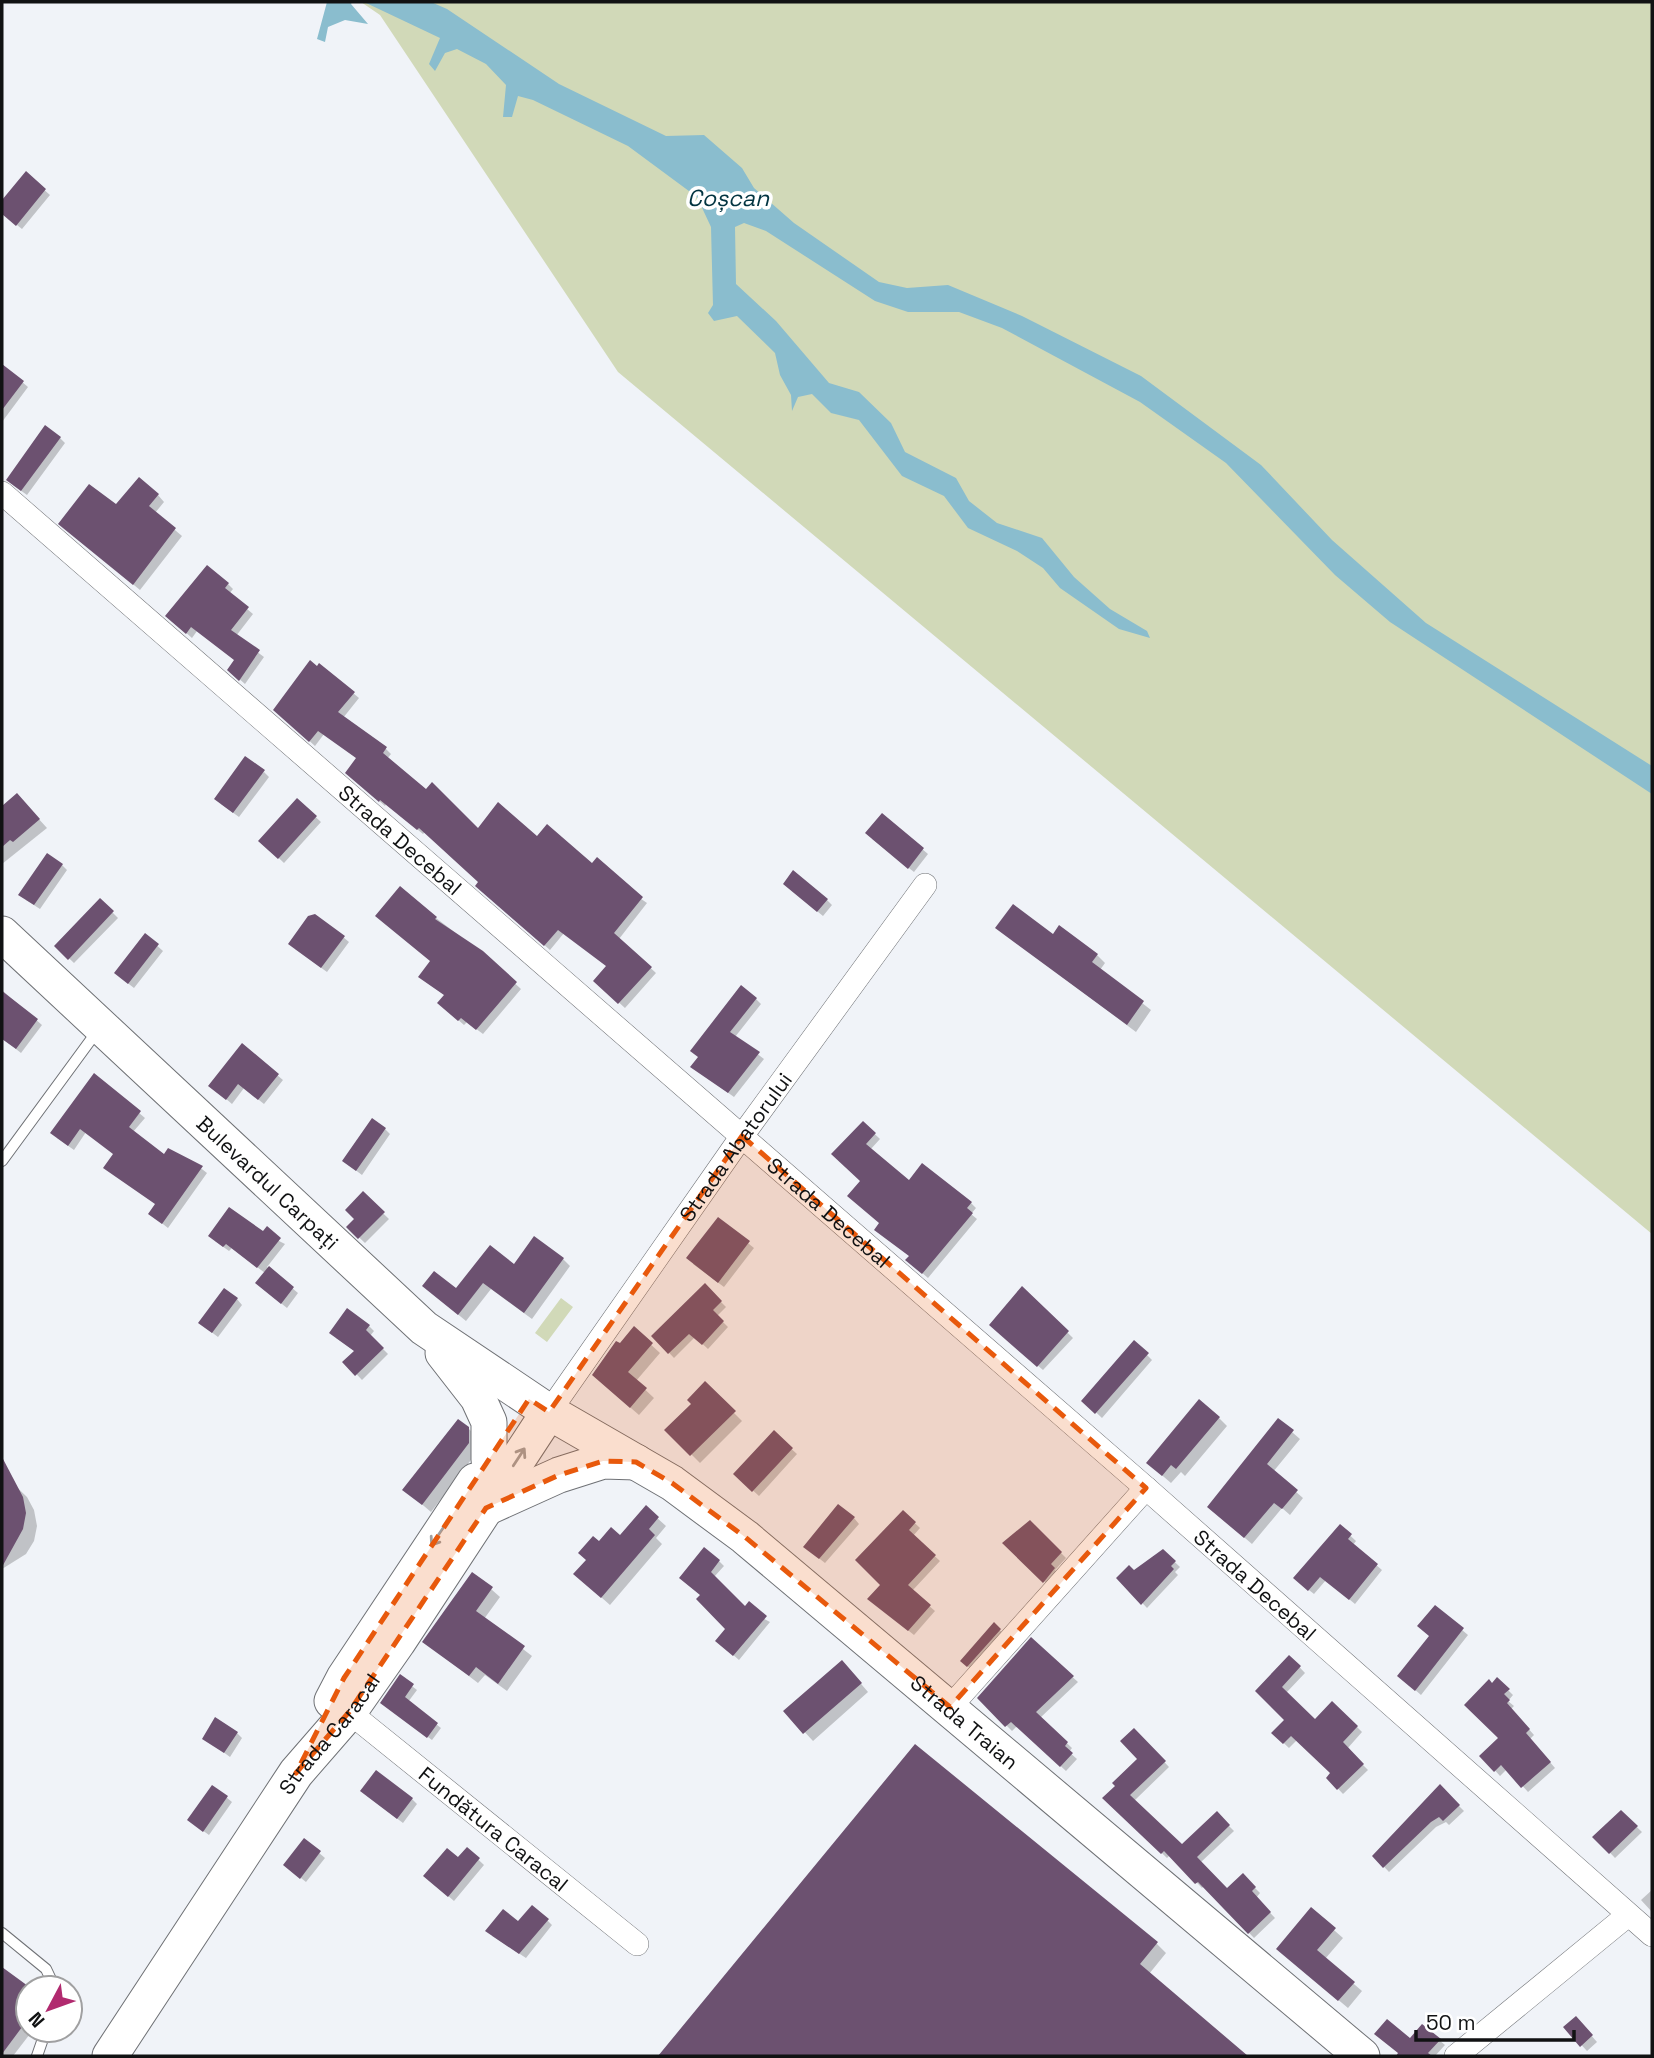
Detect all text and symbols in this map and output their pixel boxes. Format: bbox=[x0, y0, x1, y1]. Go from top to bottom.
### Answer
water label: Coșcan bbox=[687, 183, 770, 213]
street label: Strada Decebal bbox=[333, 778, 468, 901]
street label: Strada Abatorului bbox=[673, 1067, 798, 1227]
street label: Bulevardul Carpați bbox=[191, 1109, 345, 1255]
street label: Strada Decebal bbox=[762, 1151, 896, 1273]
one-way arrow bbox=[512, 1448, 526, 1467]
street label: Strada Decebal bbox=[1188, 1523, 1322, 1646]
one-way arrow bbox=[430, 1527, 444, 1547]
street label: Strada Caracal bbox=[272, 1668, 385, 1799]
street label: Strada Traian bbox=[905, 1669, 1024, 1775]
street label: Fundătura Caracal bbox=[414, 1760, 574, 1897]
north arrow bbox=[14, 1974, 84, 2044]
scale bar bbox=[1416, 1998, 1574, 2042]
text: N bbox=[23, 2007, 50, 2033]
text: 50 m bbox=[1426, 2009, 1476, 2036]

